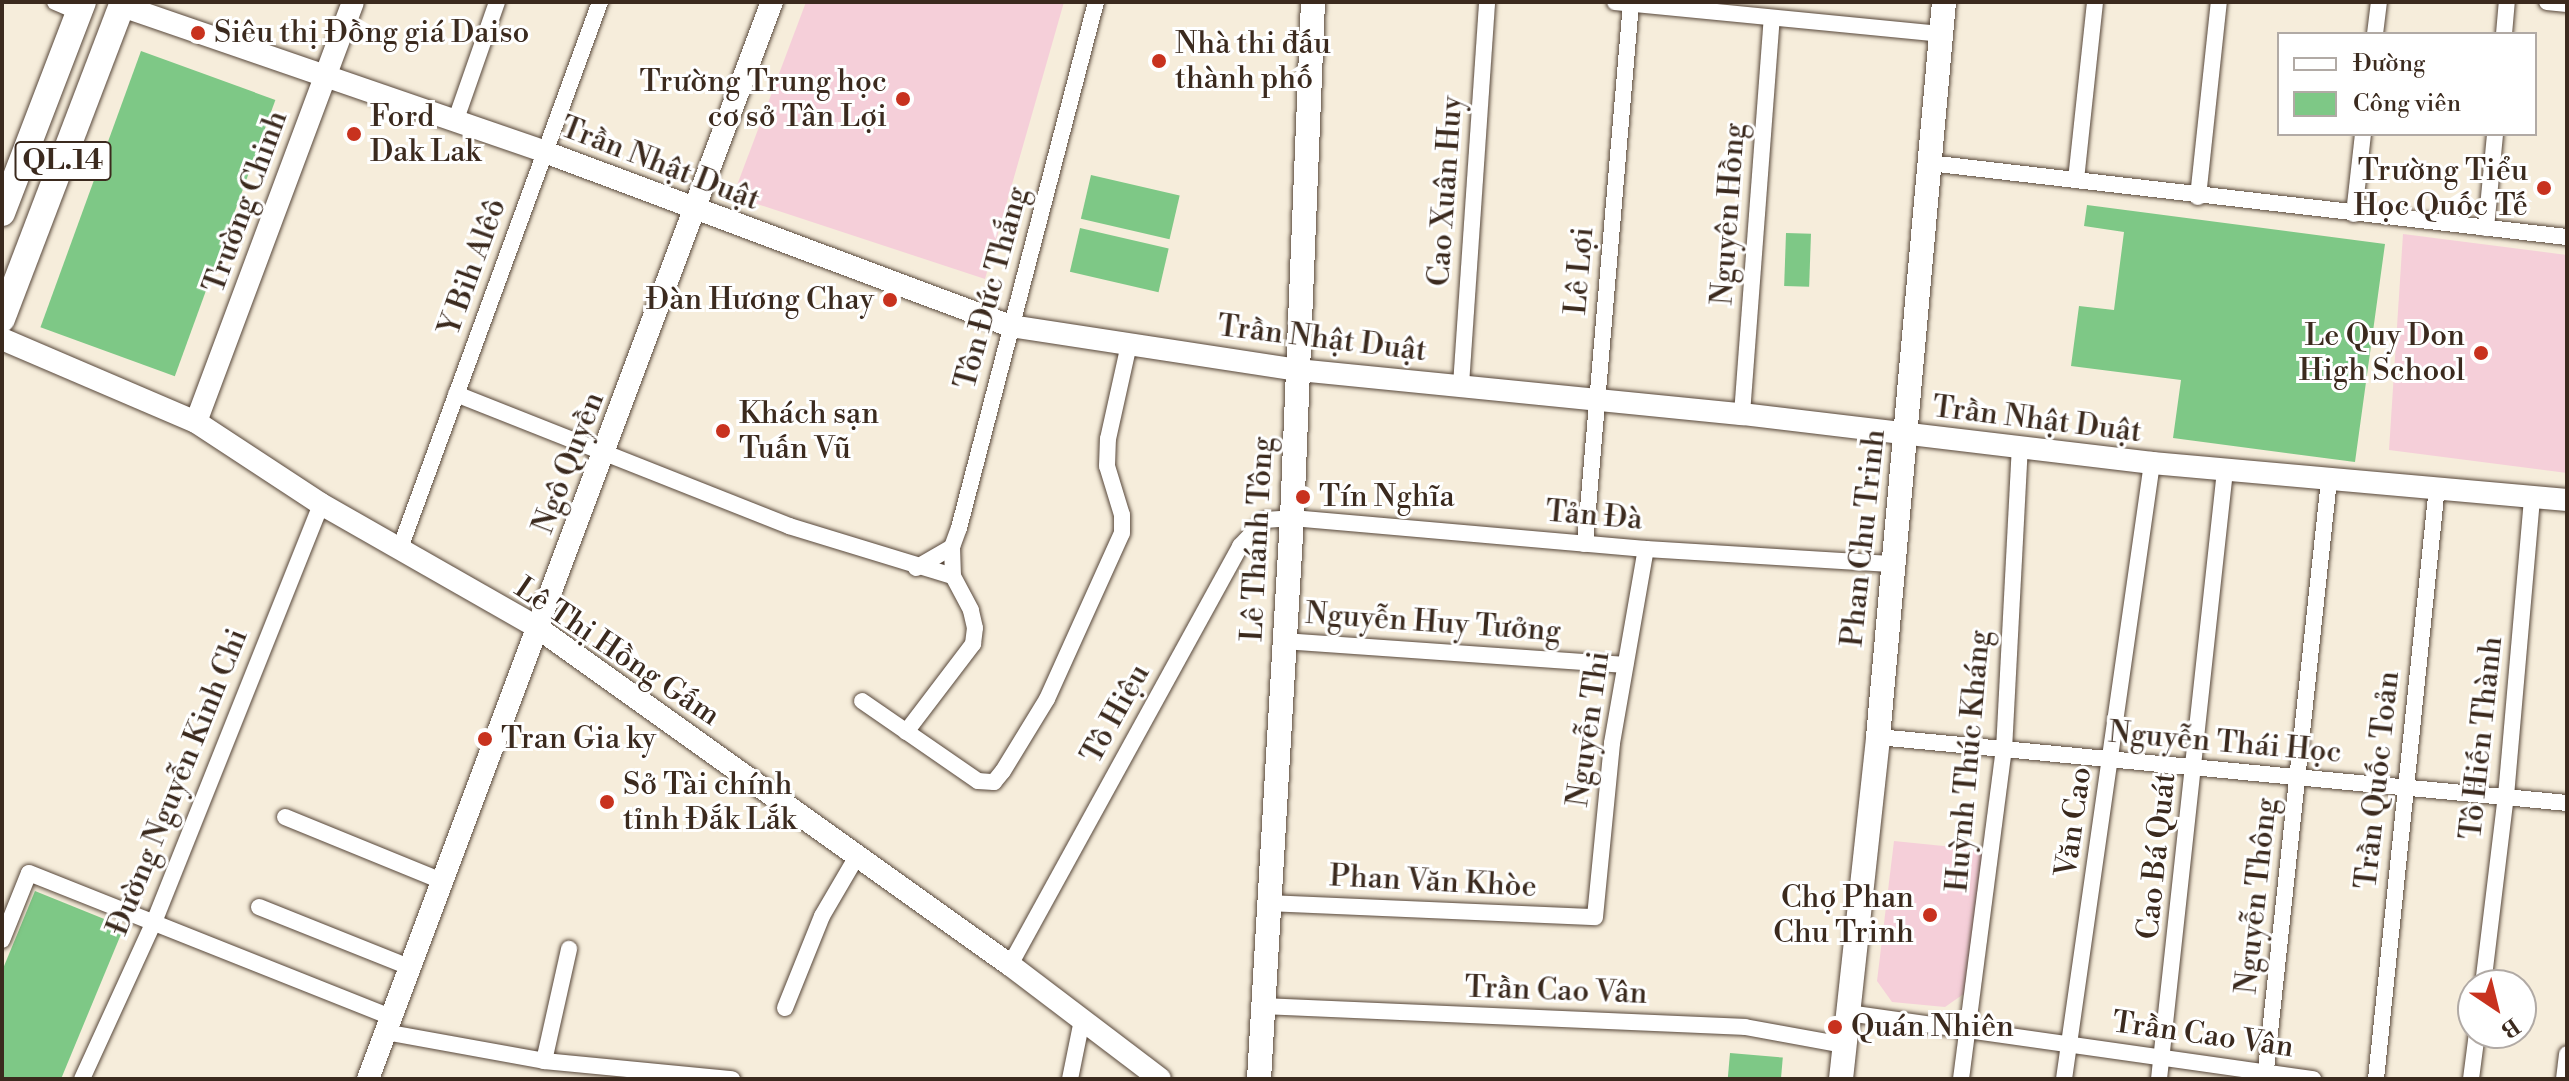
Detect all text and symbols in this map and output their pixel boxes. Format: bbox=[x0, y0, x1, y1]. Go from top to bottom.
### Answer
place label: Siêu thị Đồng giá Daiso bbox=[214, 15, 529, 51]
marker: Siêu thị Đồng giá Daiso bbox=[189, 24, 207, 42]
place label: Nhà thi đấu thành phố bbox=[1175, 26, 1331, 96]
legend bbox=[2277, 32, 2537, 136]
text: Đường bbox=[2353, 49, 2426, 79]
marker: Nhà thi đấu thành phố bbox=[1150, 52, 1168, 70]
place label: Trường Trung học cơ sở Tân Lợi bbox=[640, 64, 887, 134]
text: Công viên bbox=[2353, 89, 2461, 119]
marker: Trường Trung học cơ sở Tân Lợi bbox=[894, 90, 912, 108]
street label: Cao Xuân Huy bbox=[1421, 94, 1471, 288]
place label: Ford Dak Lak bbox=[370, 99, 481, 170]
street label: Trường Chinh bbox=[196, 106, 296, 298]
street label: Trần Nhật Duật bbox=[555, 110, 765, 218]
street label: Nguyên Hồng bbox=[1705, 122, 1753, 306]
marker: Ford Dak Lak bbox=[345, 125, 363, 143]
road number: QL.14 bbox=[13, 137, 113, 185]
place label: Trường Tiểu Học Quốc Tế bbox=[2353, 153, 2528, 224]
marker: Trường Tiểu Học Quốc Tế bbox=[2535, 179, 2553, 197]
street label: Tôn Đức Thắng bbox=[948, 183, 1036, 393]
street label: Y Bih Alêô bbox=[432, 194, 514, 340]
street label: Lê Lợi bbox=[1558, 226, 1602, 316]
place label: Đàn Hương Chay bbox=[646, 282, 874, 318]
marker: Đàn Hương Chay bbox=[881, 291, 899, 309]
street label: Trần Nhật Duật bbox=[1215, 308, 1429, 370]
place label: Le Quy Don High School bbox=[2299, 318, 2465, 388]
marker: Le Quy Don High School bbox=[2472, 344, 2490, 362]
street label: Ngô Quyền bbox=[526, 387, 612, 539]
street label: Trần Nhật Duật bbox=[1930, 389, 2144, 451]
place label: Khách sạn Tuấn Vũ bbox=[739, 396, 879, 466]
marker: Khách sạn Tuấn Vũ bbox=[714, 422, 732, 440]
street label: Phan Chu Trinh bbox=[1835, 427, 1893, 649]
street label: Lê Thánh Tông bbox=[1235, 435, 1281, 643]
place label: Tín Nghĩa bbox=[1319, 479, 1455, 515]
marker: Tín Nghĩa bbox=[1294, 488, 1312, 506]
street label: Tản Đà bbox=[1544, 494, 1644, 538]
street label: Lê Thị Hồng Gấm bbox=[508, 570, 726, 734]
street label: Nguyễn Huy Tưởng bbox=[1304, 596, 1562, 650]
street label: Đường Nguyễn Kinh Chi bbox=[100, 624, 256, 940]
street label: Huỳnh Thúc Kháng bbox=[1940, 629, 1998, 893]
street label: Tô Hiến Thành bbox=[2453, 635, 2511, 841]
street label: Nguyễn Thi bbox=[1560, 649, 1618, 809]
street label: Tô Hiệu bbox=[1074, 658, 1158, 770]
street label: Trần Quốc Toản bbox=[2349, 669, 2407, 891]
street label: Nguyễn Thái Học bbox=[2107, 715, 2343, 771]
place label: Tran Gia ky bbox=[501, 721, 656, 757]
marker: Tran Gia ky bbox=[476, 730, 494, 748]
street label: Văn Cao bbox=[2048, 765, 2100, 879]
place label: Sở Tài chính tỉnh Đắk Lắk bbox=[623, 767, 796, 838]
street label: Cao Bá Quát bbox=[2130, 771, 2184, 941]
marker: Sở Tài chính tỉnh Đắk Lắk bbox=[598, 793, 616, 811]
street label: Nguyễn Thông bbox=[2229, 796, 2285, 996]
street label: Phan Văn Khòe bbox=[1328, 859, 1538, 905]
place label: Chợ Phan Chu Trinh bbox=[1773, 880, 1914, 950]
marker: Chợ Phan Chu Trinh bbox=[1921, 906, 1939, 924]
north arrow bbox=[2457, 969, 2537, 1049]
street label: Trần Cao Vân bbox=[1464, 970, 1648, 1012]
street label: Trần Cao Vân bbox=[2110, 1004, 2296, 1066]
place label: Quán Nhiên bbox=[1851, 1009, 2014, 1045]
text: B bbox=[2495, 1012, 2524, 1043]
marker: Quán Nhiên bbox=[1826, 1018, 1844, 1036]

